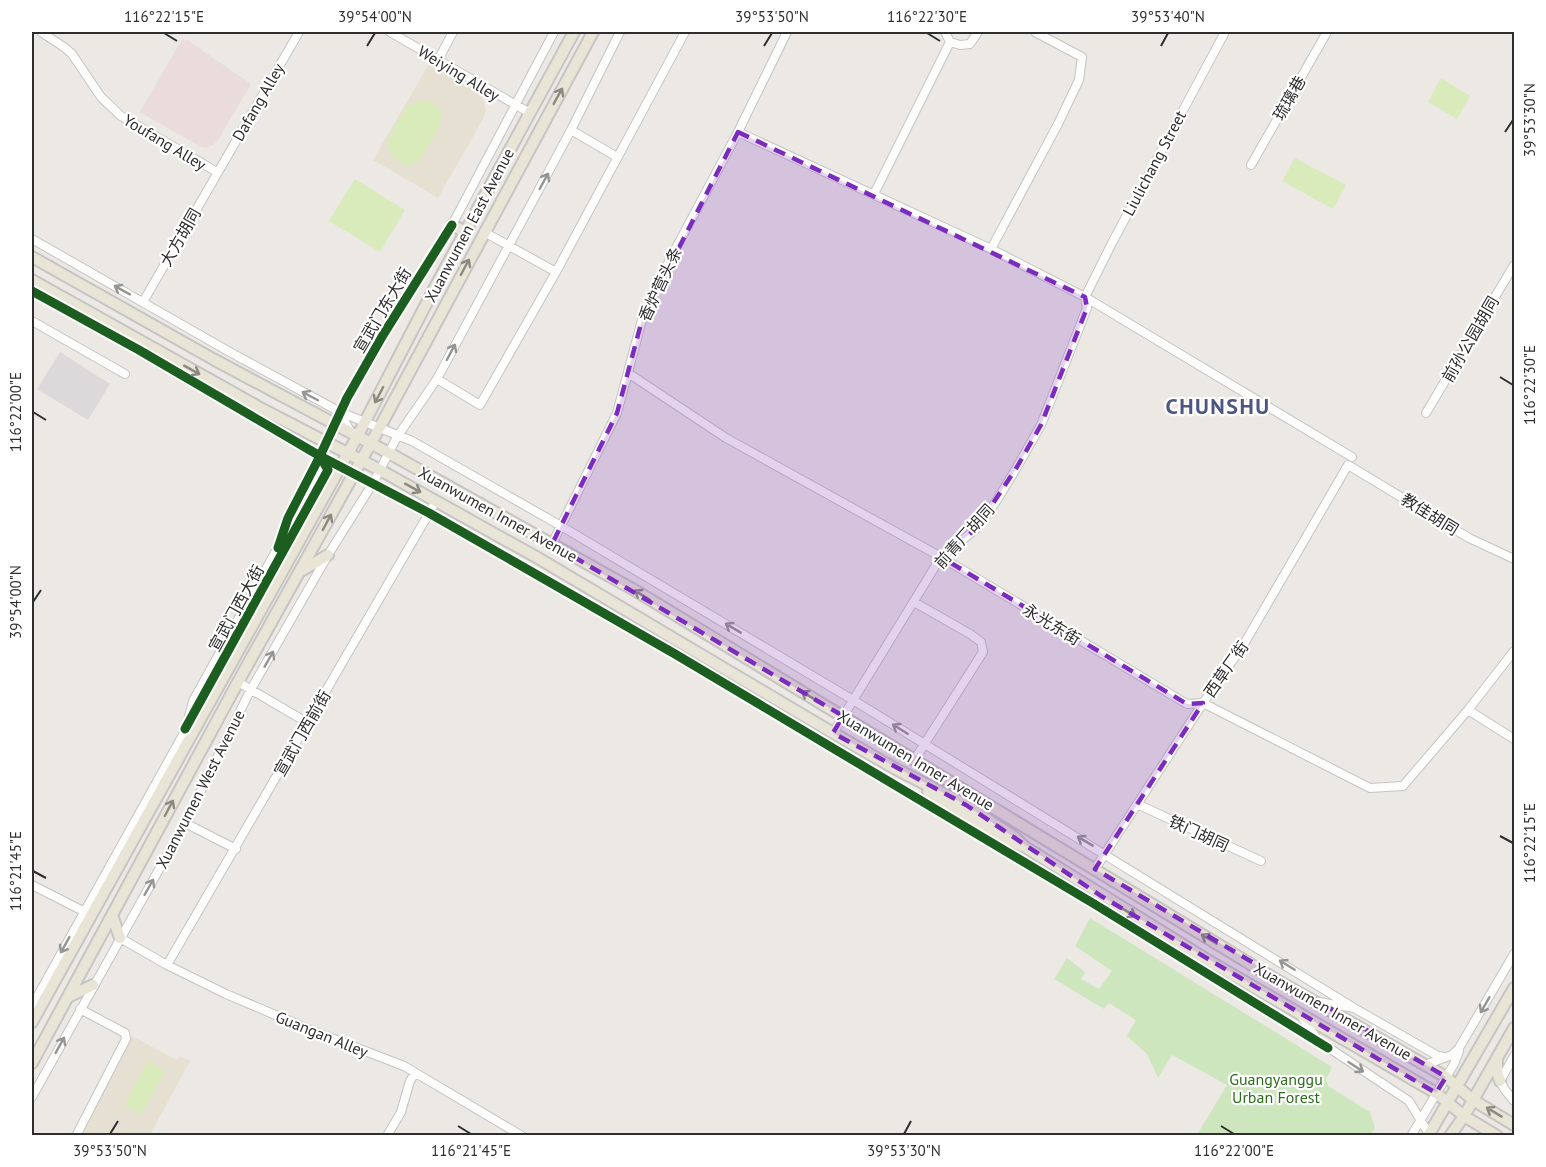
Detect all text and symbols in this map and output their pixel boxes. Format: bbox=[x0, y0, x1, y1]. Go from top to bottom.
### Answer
text: 116°22'15"E bbox=[124, 7, 204, 26]
text: 39°54'00"N bbox=[338, 7, 412, 26]
text: 39°53'50"N bbox=[735, 7, 809, 26]
text: 116°22'30"E bbox=[887, 7, 967, 26]
text: 39°53'40"N bbox=[1131, 7, 1205, 26]
street label: Weiying Alley bbox=[415, 41, 504, 105]
street label: Dafang Alley bbox=[228, 59, 289, 144]
street label: 琉璃巷 bbox=[1268, 72, 1310, 124]
text: 39°53'30"N bbox=[1520, 83, 1539, 157]
one-way arrow bbox=[552, 88, 564, 105]
street label: Liulichang Street bbox=[1118, 106, 1190, 219]
street label: Youfang Alley bbox=[120, 110, 210, 175]
street label: Xuanwumen East Avenue bbox=[420, 145, 518, 305]
one-way arrow bbox=[539, 172, 550, 190]
street label: 大方胡同 bbox=[155, 204, 205, 270]
street label: 香炉营头条 bbox=[634, 244, 686, 324]
one-way arrow bbox=[460, 259, 471, 277]
street label: 宣武门东大街 bbox=[349, 264, 415, 356]
one-way arrow bbox=[114, 284, 131, 296]
street label: 前孙公园胡同 bbox=[1437, 292, 1503, 386]
one-way arrow bbox=[445, 344, 457, 361]
text: 116°22'30"E bbox=[1520, 345, 1539, 425]
one-way arrow bbox=[183, 365, 201, 376]
text: 116°22'00"E bbox=[6, 372, 25, 452]
one-way arrow bbox=[373, 385, 384, 403]
one-way arrow bbox=[302, 390, 320, 401]
district label: CHUNSHU bbox=[1165, 392, 1271, 420]
street label: Xuanwumen Inner Avenue bbox=[415, 462, 581, 566]
one-way arrow bbox=[404, 482, 421, 494]
street label: 教佳胡同 bbox=[1398, 489, 1462, 539]
street label: 前青厂胡同 bbox=[930, 500, 998, 572]
one-way arrow bbox=[321, 514, 333, 531]
street label: 宣武门西大街 bbox=[204, 561, 268, 655]
text: 39°54'00"N bbox=[6, 565, 25, 639]
one-way arrow bbox=[634, 588, 651, 600]
street label: 永光东街 bbox=[1019, 599, 1085, 649]
one-way arrow bbox=[725, 622, 742, 634]
street label: 西草厂街 bbox=[1199, 637, 1253, 701]
one-way arrow bbox=[263, 651, 275, 668]
street label: 宣武门西前街 bbox=[269, 686, 335, 780]
one-way arrow bbox=[801, 689, 818, 701]
street label: Xuanwumen Inner Avenue bbox=[834, 705, 998, 815]
street label: Xuanwumen West Avenue bbox=[151, 706, 249, 872]
one-way arrow bbox=[892, 723, 909, 735]
one-way arrow bbox=[164, 800, 175, 818]
text: 116°22'15"E bbox=[1520, 803, 1539, 883]
street label: 铁门胡同 bbox=[1166, 810, 1232, 856]
text: 116°21'45"E bbox=[6, 831, 25, 911]
one-way arrow bbox=[1077, 834, 1094, 846]
one-way arrow bbox=[143, 879, 155, 896]
one-way arrow bbox=[1119, 906, 1136, 918]
one-way arrow bbox=[1201, 932, 1218, 944]
one-way arrow bbox=[59, 936, 71, 953]
street label: Xuanwumen Inner Avenue bbox=[1251, 958, 1415, 1064]
one-way arrow bbox=[1279, 959, 1296, 971]
one-way arrow bbox=[1478, 996, 1490, 1013]
street label: Guangan Alley bbox=[273, 1006, 372, 1062]
one-way arrow bbox=[55, 1037, 66, 1055]
one-way arrow bbox=[1347, 1061, 1364, 1073]
park label: Guangyanggu Urban Forest bbox=[1229, 1069, 1323, 1107]
one-way arrow bbox=[1486, 1106, 1503, 1118]
text: 39°53'50"N bbox=[73, 1141, 147, 1160]
text: 116°21'45"E bbox=[431, 1141, 511, 1160]
text: 39°53'30"N bbox=[867, 1141, 941, 1160]
text: 116°22'00"E bbox=[1194, 1141, 1274, 1160]

